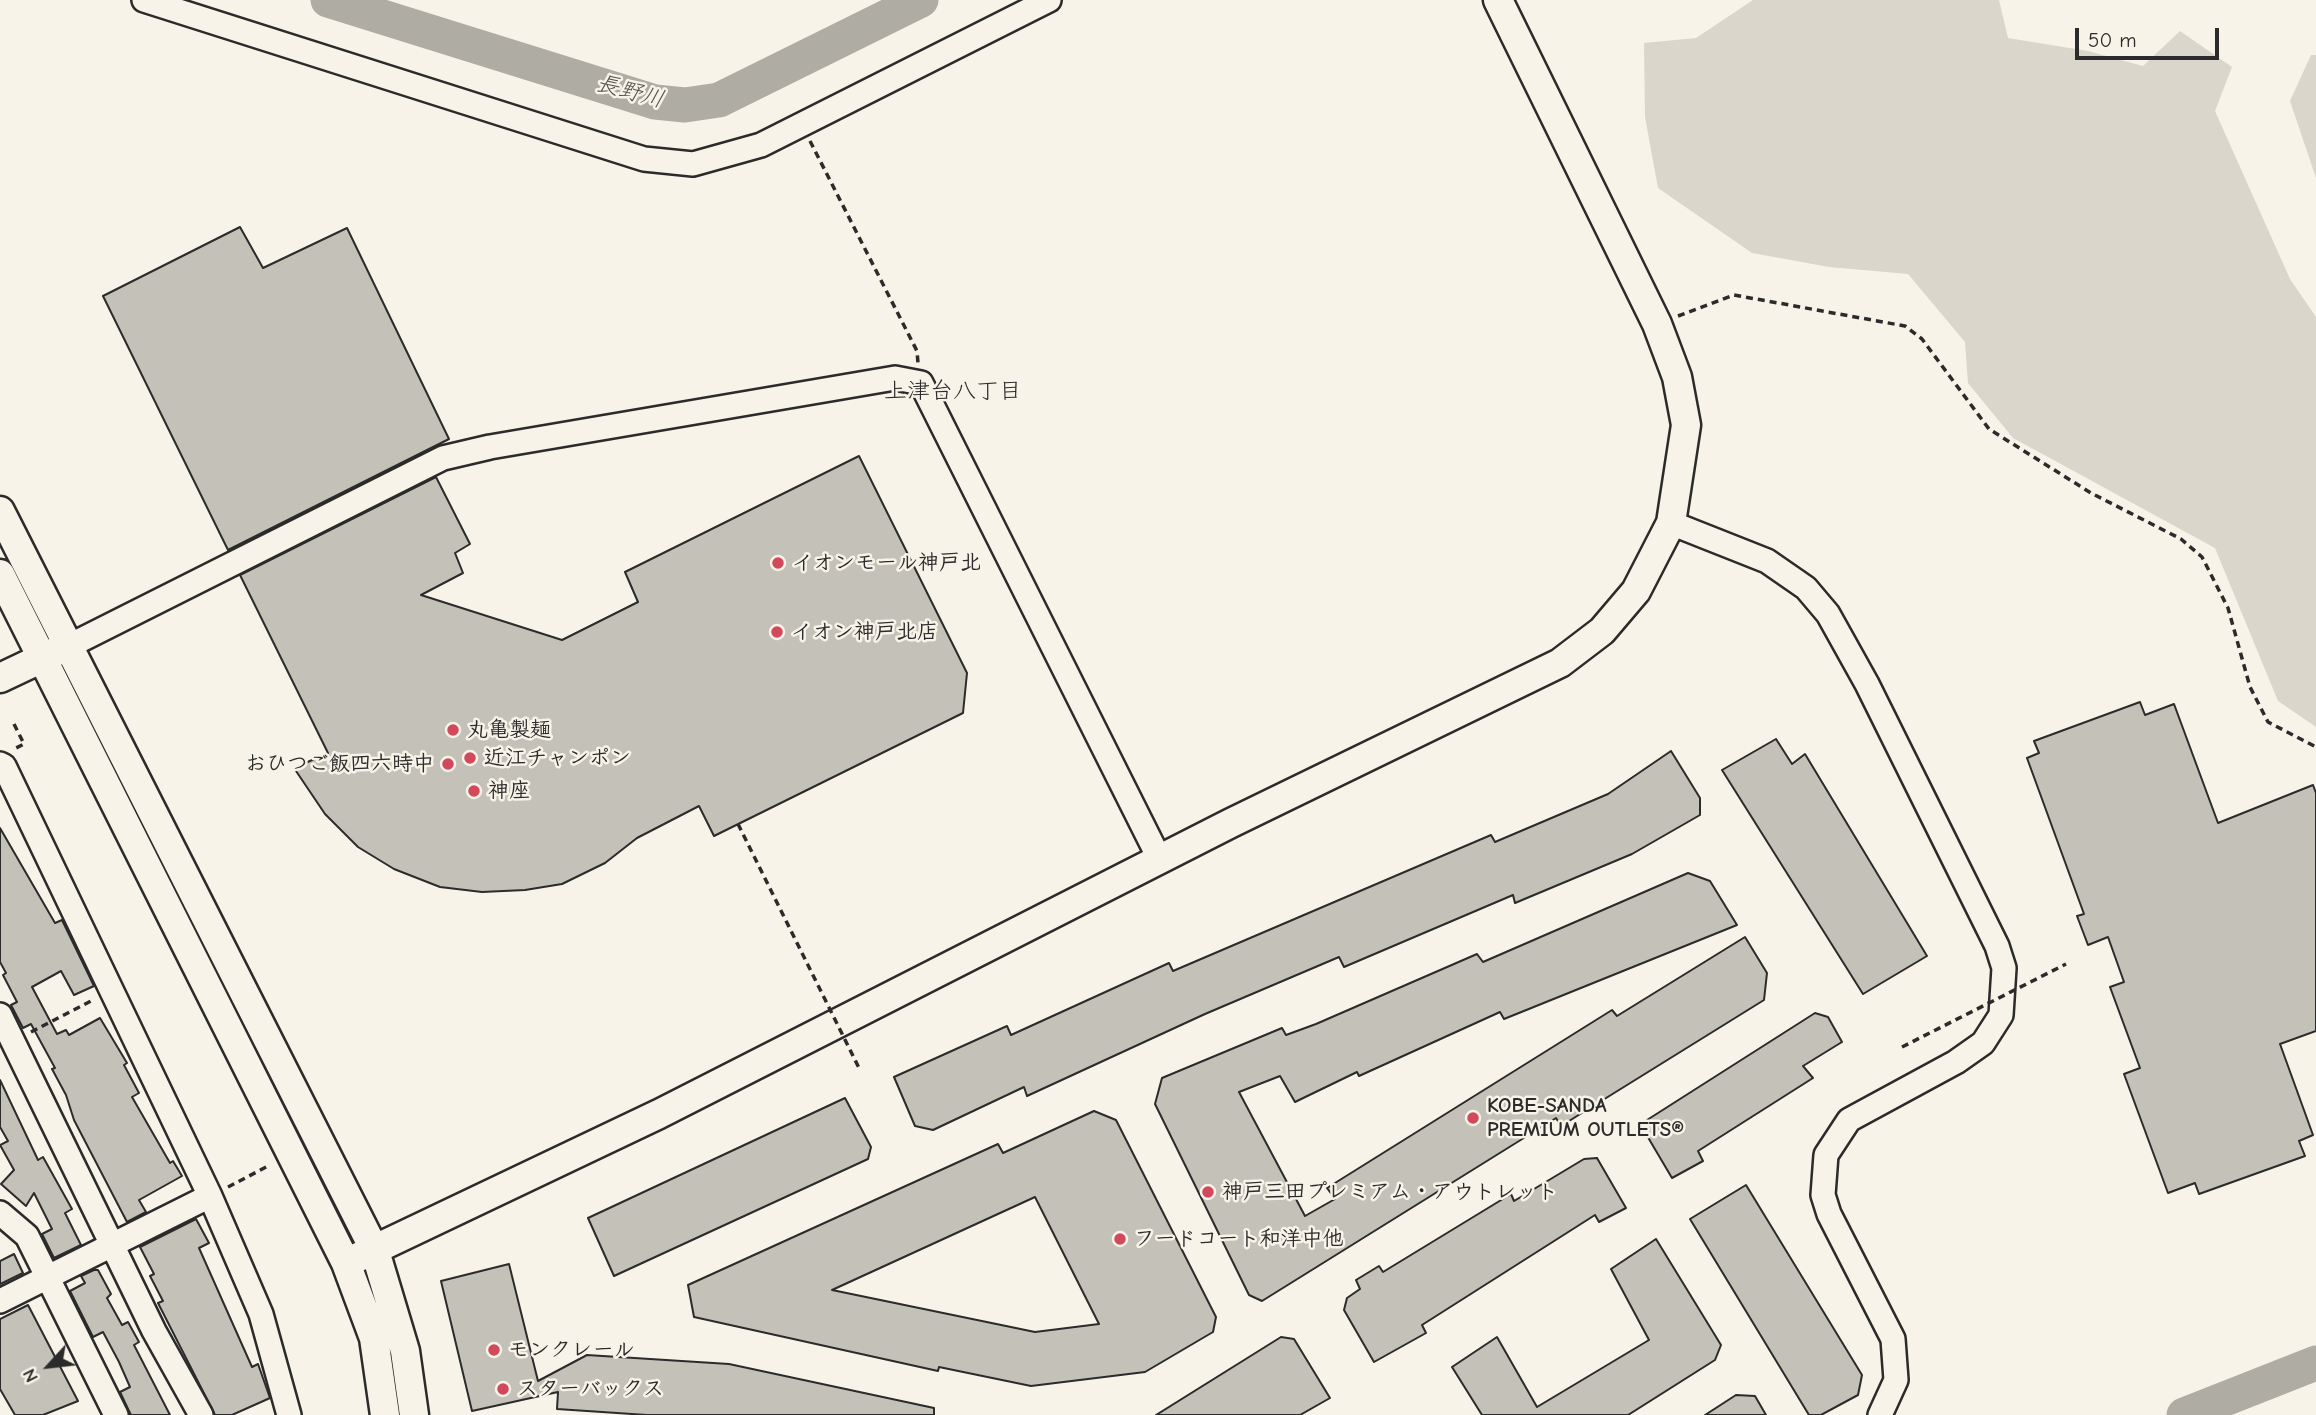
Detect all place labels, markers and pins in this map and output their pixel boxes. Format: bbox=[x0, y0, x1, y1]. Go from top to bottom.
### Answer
place label: イオンモール神戸北 bbox=[792, 550, 981, 576]
marker: イオンモール神戸北 bbox=[770, 555, 786, 571]
place label: イオン神戸北店 bbox=[791, 619, 938, 645]
marker: イオン神戸北店 bbox=[769, 624, 785, 640]
place label: 丸亀製麺 bbox=[467, 717, 551, 743]
marker: 丸亀製麺 bbox=[445, 722, 461, 738]
place label: 近江チャンポン bbox=[484, 745, 631, 771]
marker: 近江チャンポン bbox=[462, 750, 478, 766]
place label: おひつご飯四六時中 bbox=[245, 751, 434, 777]
marker: おひつご飯四六時中 bbox=[440, 756, 456, 772]
place label: 神座 bbox=[488, 778, 530, 804]
marker: 神座 bbox=[466, 783, 482, 799]
place label: KOBE-SANDA PREMIUM OUTLETS® bbox=[1487, 1093, 1684, 1143]
marker: KOBE-SANDA PREMIUM OUTLETS® bbox=[1465, 1110, 1481, 1126]
place label: 神戸三田プレミアム・アウトレット bbox=[1222, 1179, 1558, 1205]
marker: 神戸三田プレミアム・アウトレット bbox=[1200, 1184, 1216, 1200]
place label: フードコート和洋中他 bbox=[1134, 1226, 1344, 1252]
marker: フードコート和洋中他 bbox=[1112, 1231, 1128, 1247]
place label: モンクレール bbox=[508, 1337, 635, 1363]
marker: モンクレール bbox=[486, 1342, 502, 1358]
place label: スターバックス bbox=[517, 1376, 664, 1402]
marker: スターバックス bbox=[495, 1381, 511, 1397]

